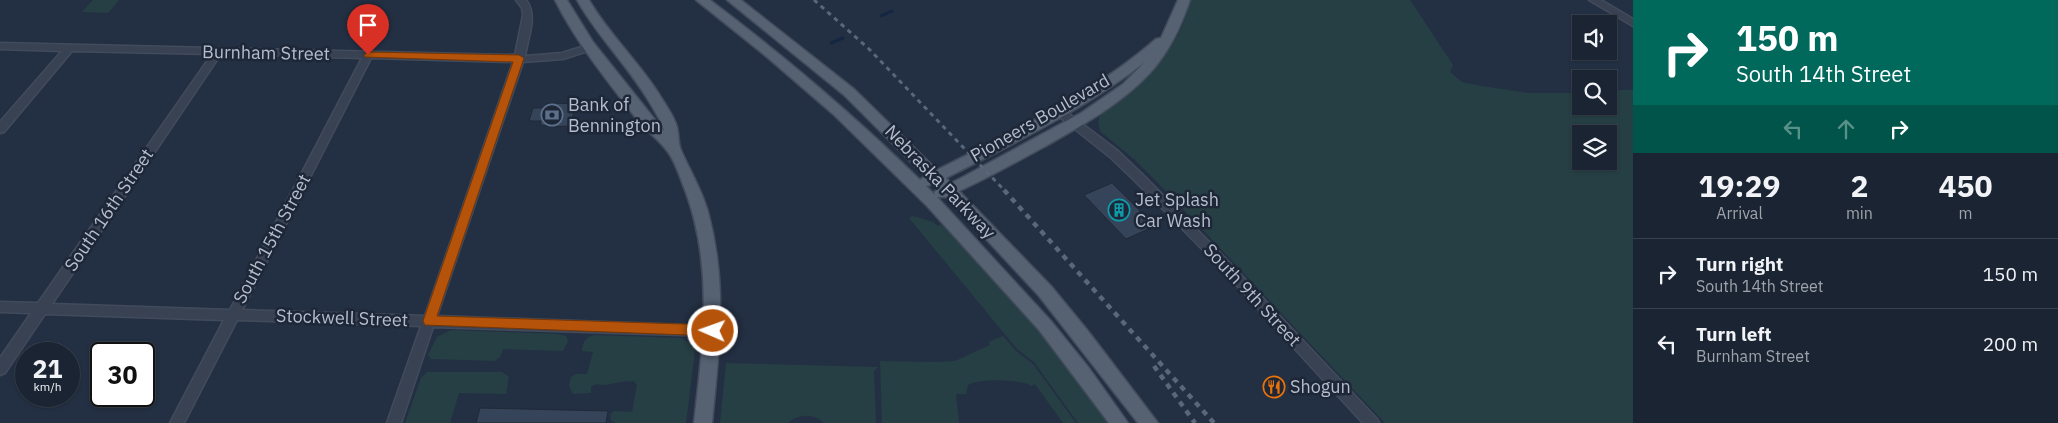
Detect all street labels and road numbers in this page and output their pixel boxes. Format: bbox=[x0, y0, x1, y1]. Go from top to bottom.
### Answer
street label: Burnham Street bbox=[202, 40, 330, 65]
street label: Pioneers Boulevard bbox=[966, 68, 1113, 167]
street label: Nebraska Parkway bbox=[880, 120, 1001, 244]
street label: South 16th Street bbox=[59, 144, 158, 276]
street label: South 15th Street bbox=[228, 170, 315, 307]
street label: South 9th Street bbox=[1199, 238, 1306, 351]
street label: Stockwell Street bbox=[276, 304, 409, 331]

